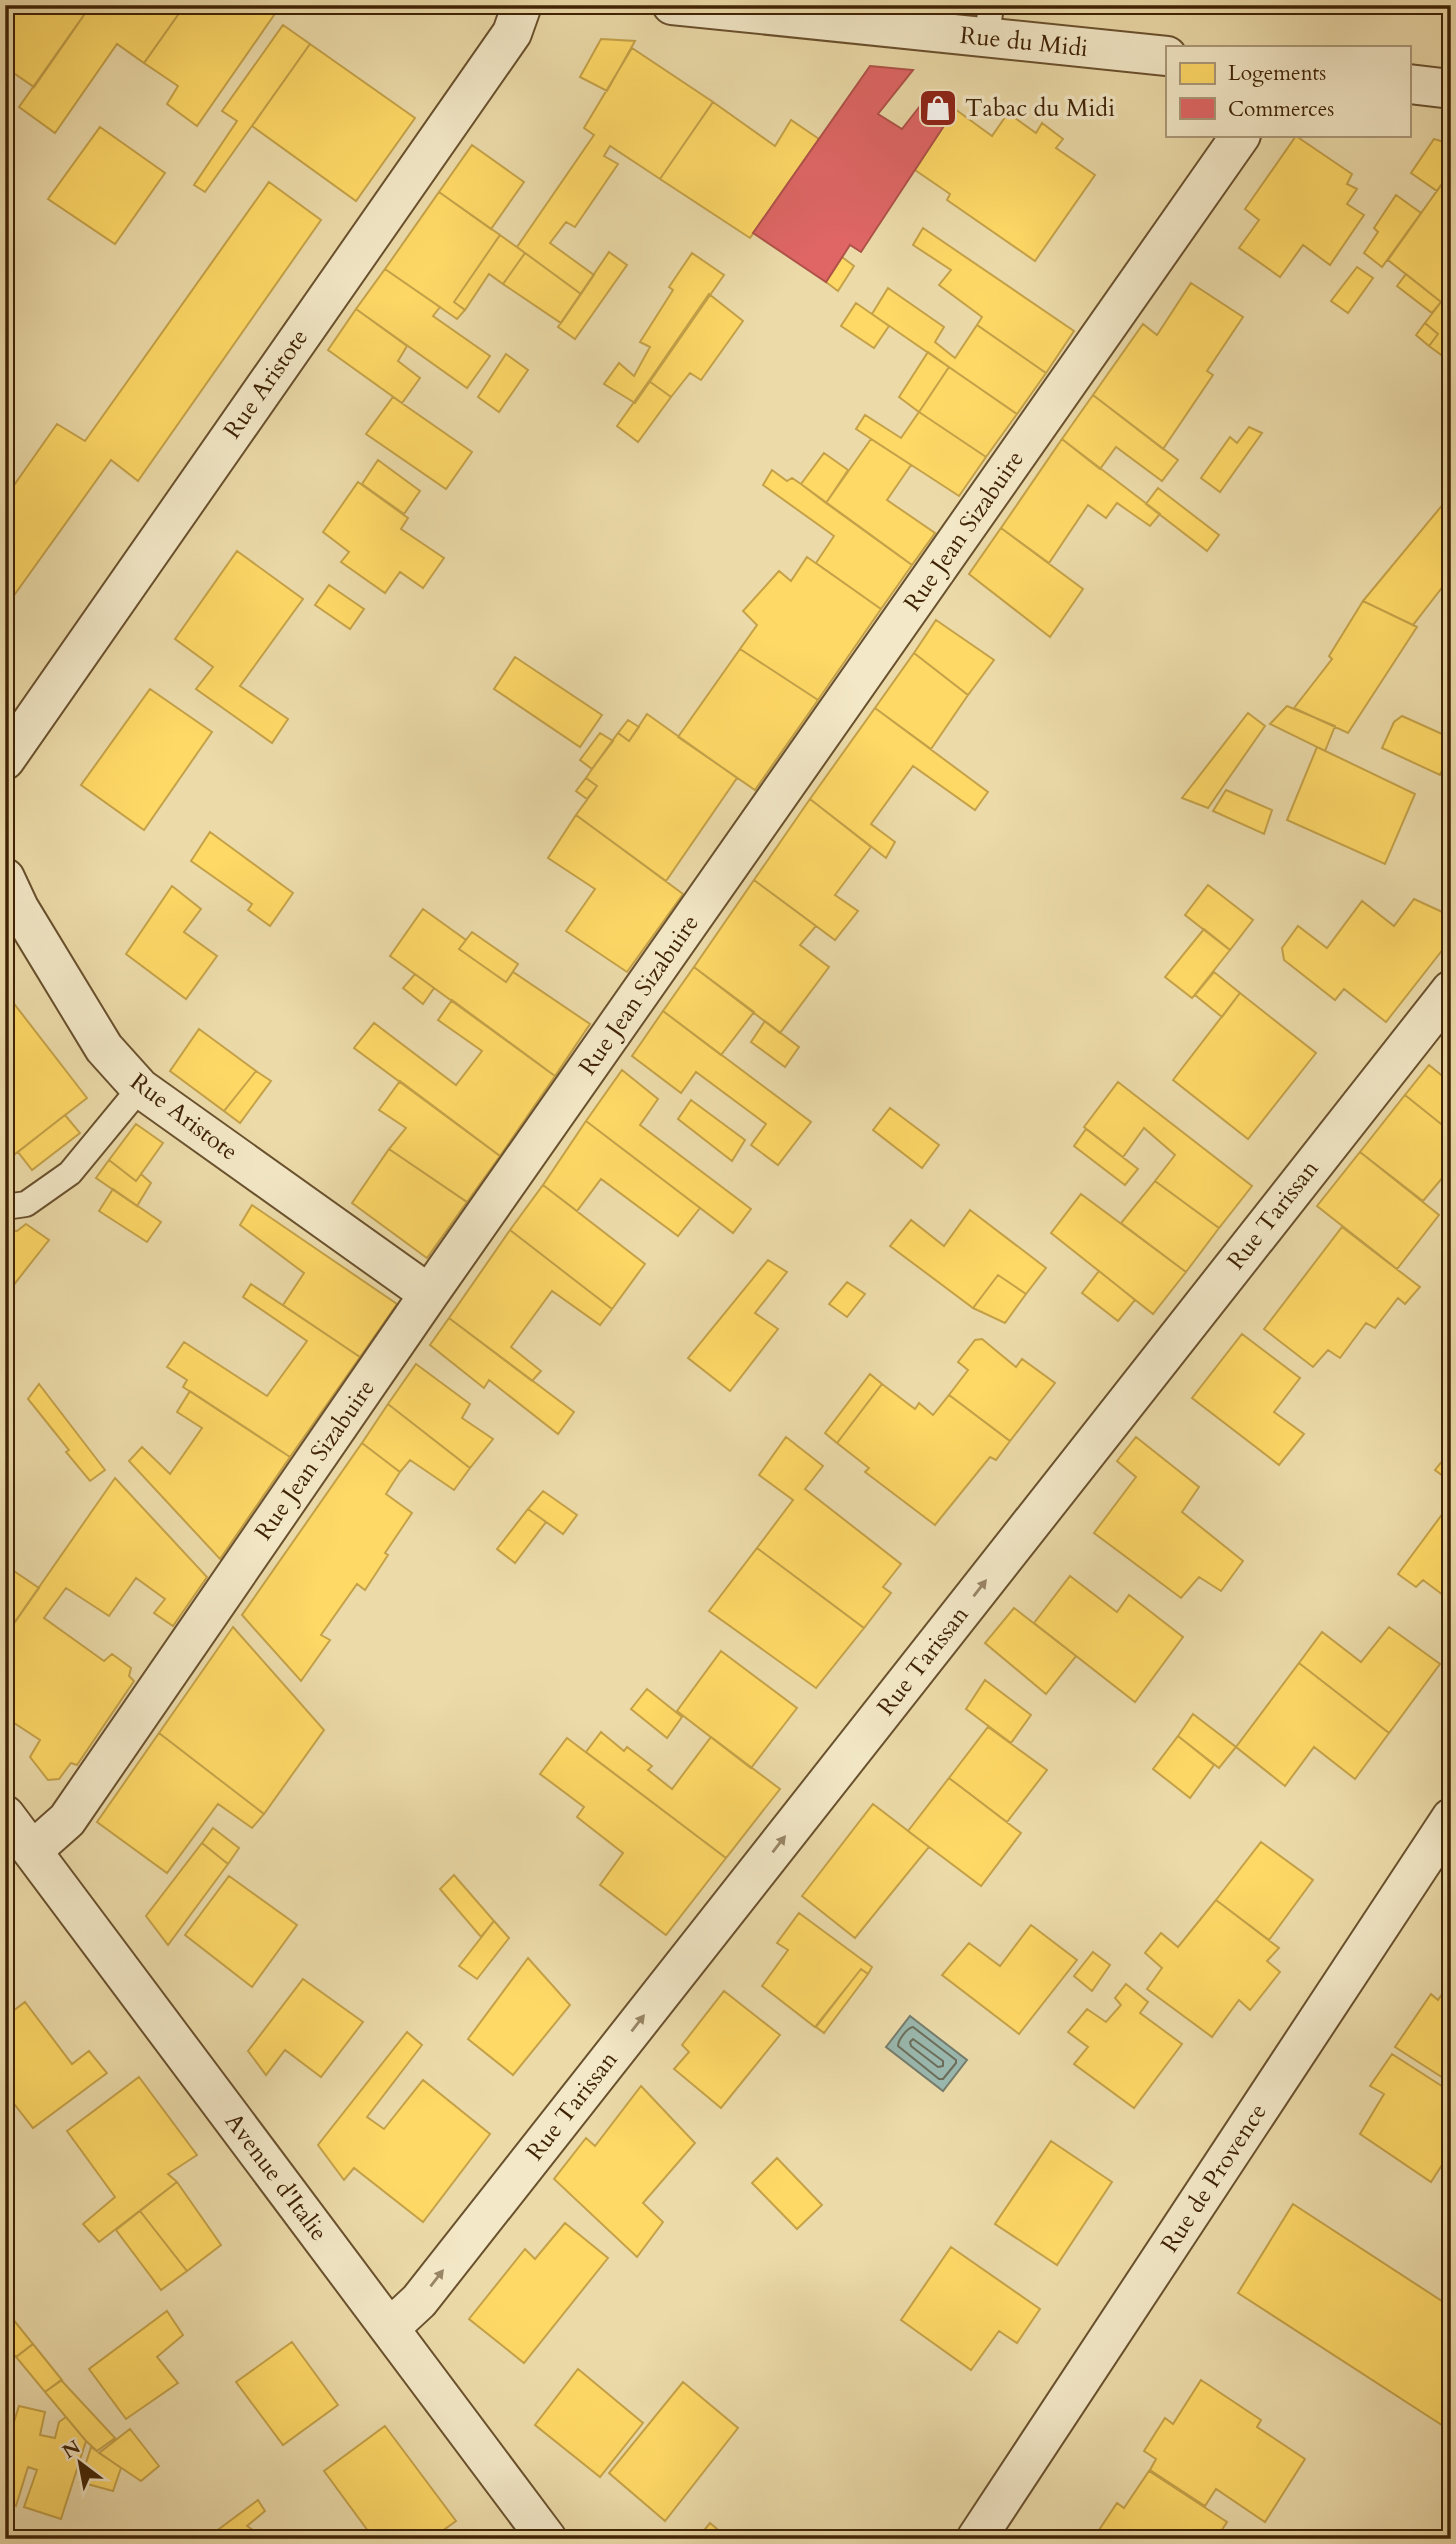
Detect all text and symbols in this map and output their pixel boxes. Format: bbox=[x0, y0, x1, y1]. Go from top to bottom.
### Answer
street label: Rue du Midi bbox=[958, 19, 1090, 65]
legend bbox=[1166, 46, 1410, 136]
text: Logements bbox=[1228, 59, 1326, 88]
shop icon: Tabac du Midi bbox=[917, 87, 959, 129]
place label: Tabac du Midi bbox=[965, 92, 1115, 125]
text: Commerces bbox=[1228, 95, 1334, 124]
street label: Rue Aristote bbox=[216, 323, 316, 445]
street label: Rue Jean Sizabuire bbox=[896, 444, 1032, 618]
street label: Rue Jean Sizabuire bbox=[571, 908, 707, 1082]
street label: Rue Aristote bbox=[123, 1066, 245, 1168]
street label: Rue Tarissan bbox=[1220, 1153, 1326, 1277]
street label: Rue Jean Sizabuire bbox=[247, 1373, 383, 1547]
one-way arrow bbox=[972, 1579, 986, 1597]
street label: Rue Tarissan bbox=[870, 1599, 976, 1723]
one-way arrow bbox=[771, 1835, 785, 1853]
one-way arrow bbox=[630, 2014, 645, 2032]
street label: Rue Tarissan bbox=[519, 2044, 625, 2168]
street label: Rue de Provence bbox=[1153, 2097, 1275, 2259]
street label: Avenue d'Italie bbox=[217, 2106, 335, 2248]
one-way arrow bbox=[429, 2270, 444, 2288]
north arrow bbox=[46, 2428, 116, 2498]
text: N bbox=[58, 2434, 86, 2465]

